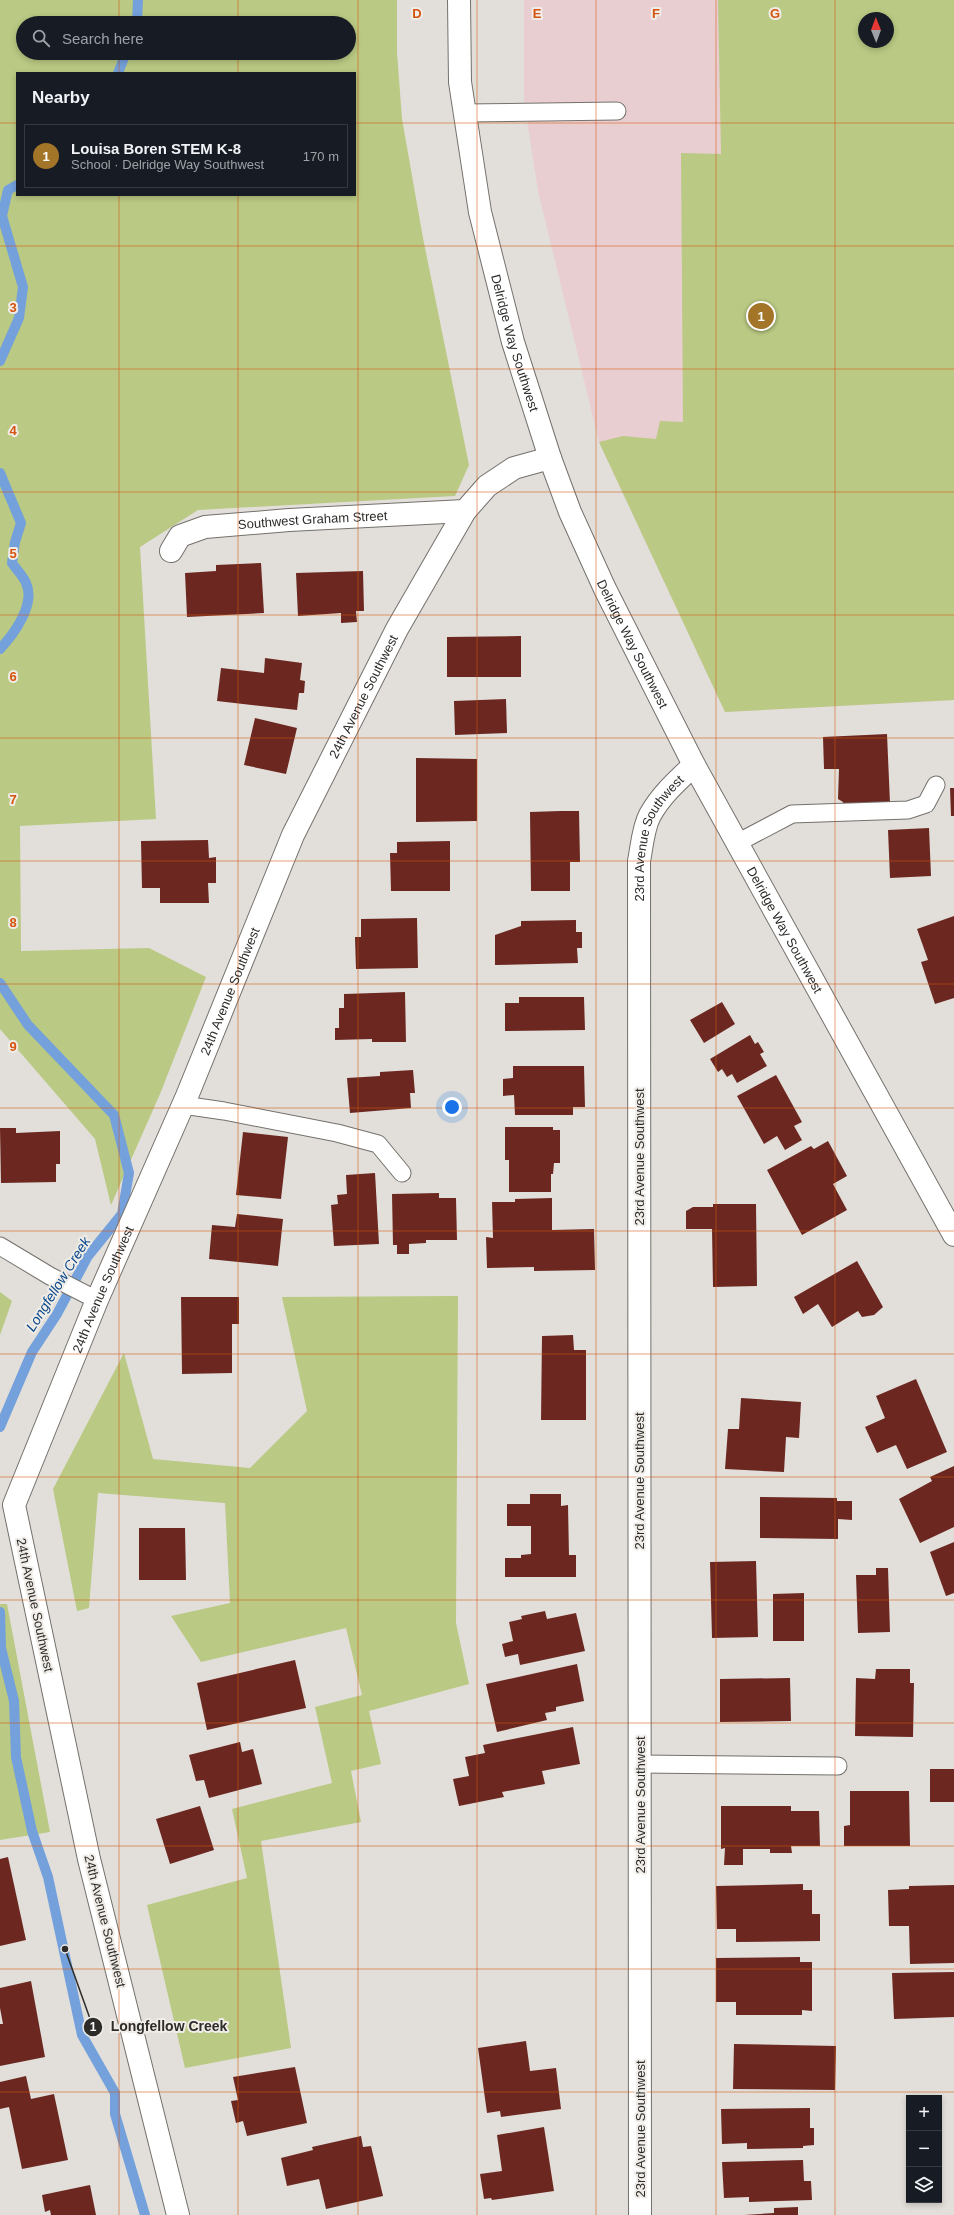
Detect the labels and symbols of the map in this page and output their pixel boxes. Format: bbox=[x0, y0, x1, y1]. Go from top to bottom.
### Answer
text: D bbox=[412, 6, 422, 21]
text: E bbox=[533, 6, 542, 21]
text: F bbox=[652, 6, 660, 21]
text: G bbox=[770, 6, 780, 21]
north arrow bbox=[858, 12, 894, 48]
street label: Delridge Way Southwest bbox=[489, 273, 542, 414]
text: 3 bbox=[9, 300, 17, 315]
pin: 1 bbox=[748, 301, 774, 331]
text: 4 bbox=[9, 423, 17, 438]
street label: Southwest Graham Street bbox=[237, 507, 388, 532]
text: 5 bbox=[9, 546, 17, 561]
street label: Delridge Way Southwest bbox=[594, 577, 672, 711]
street label: 24th Avenue Southwest bbox=[326, 632, 401, 761]
text: 6 bbox=[9, 669, 17, 684]
street label: 23rd Avenue Southwest bbox=[631, 771, 687, 902]
text: 7 bbox=[9, 792, 17, 807]
street label: Delridge Way Southwest bbox=[744, 864, 826, 996]
text: 8 bbox=[9, 915, 17, 930]
street label: 24th Avenue Southwest bbox=[197, 925, 262, 1057]
text: 9 bbox=[9, 1039, 17, 1054]
street label: 23rd Avenue Southwest bbox=[632, 1088, 647, 1226]
your location bbox=[442, 1097, 462, 1117]
street label: 24th Avenue Southwest bbox=[69, 1223, 136, 1355]
water label: Longfellow Creek bbox=[23, 1233, 94, 1334]
street label: 23rd Avenue Southwest bbox=[632, 1412, 647, 1550]
street label: 24th Avenue Southwest bbox=[13, 1537, 57, 1674]
street label: 23rd Avenue Southwest bbox=[633, 1736, 648, 1874]
street label: 24th Avenue Southwest bbox=[81, 1853, 129, 1989]
callout: Longfellow Creek bbox=[83, 2014, 236, 2040]
text: Longfellow Creek bbox=[111, 2018, 228, 2034]
text: 1 bbox=[90, 2020, 97, 2034]
street label: 23rd Avenue Southwest bbox=[633, 2060, 648, 2198]

